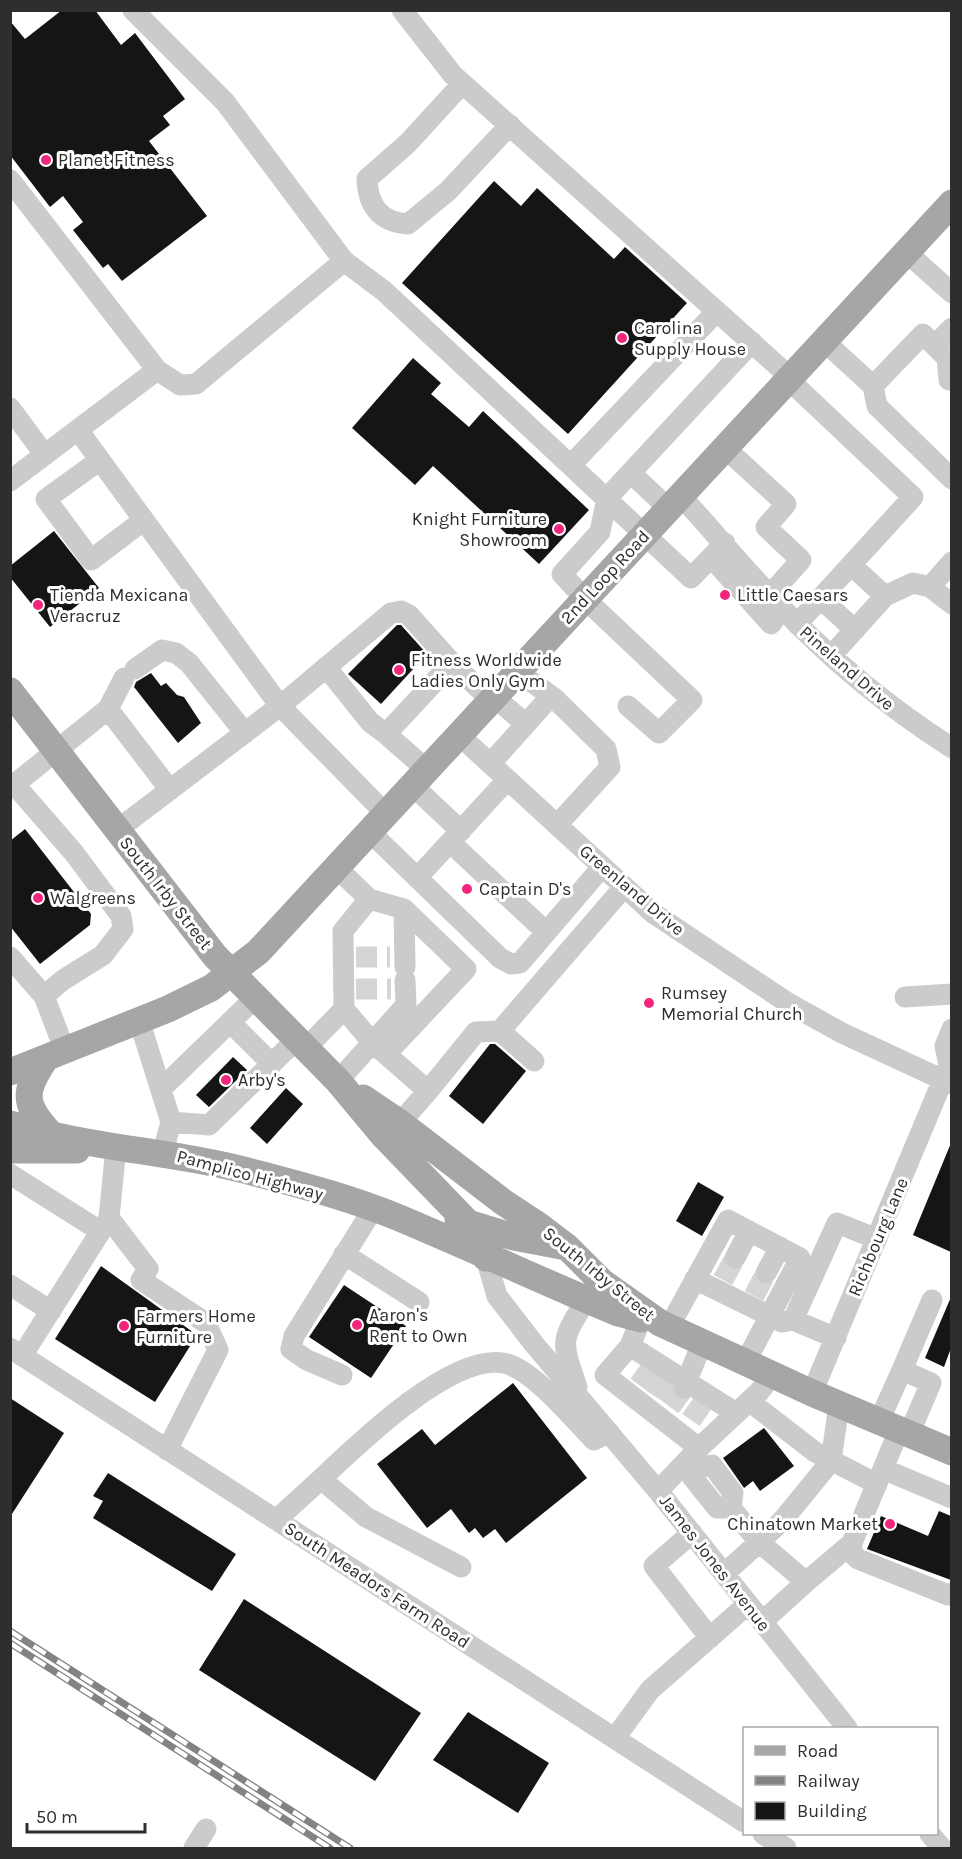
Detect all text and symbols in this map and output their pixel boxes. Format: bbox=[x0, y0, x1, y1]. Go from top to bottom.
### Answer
place label: Planet Fitness bbox=[58, 149, 175, 171]
marker: Planet Fitness bbox=[39, 153, 53, 167]
place label: Carolina Supply House bbox=[634, 317, 746, 360]
marker: Carolina Supply House bbox=[615, 331, 629, 345]
place label: Knight Furniture Showroom bbox=[412, 508, 547, 551]
marker: Knight Furniture Showroom bbox=[552, 522, 566, 536]
street label: 2nd Loop Road bbox=[556, 525, 654, 629]
place label: Tienda Mexicana Veracruz bbox=[50, 584, 188, 627]
place label: Little Caesars bbox=[737, 584, 848, 606]
marker: Little Caesars bbox=[718, 588, 732, 602]
marker: Tienda Mexicana Veracruz bbox=[31, 598, 45, 612]
street label: Pineland Drive bbox=[795, 621, 899, 715]
place label: Fitness Worldwide Ladies Only Gym bbox=[411, 649, 562, 692]
marker: Fitness Worldwide Ladies Only Gym bbox=[392, 663, 406, 677]
street label: South Irby Street bbox=[115, 832, 217, 954]
street label: Greenland Drive bbox=[575, 840, 689, 940]
place label: Captain D's bbox=[479, 878, 571, 900]
marker: Captain D's bbox=[460, 882, 474, 896]
place label: Walgreens bbox=[50, 887, 136, 909]
marker: Walgreens bbox=[31, 891, 45, 905]
place label: Rumsey Memorial Church bbox=[661, 982, 803, 1025]
marker: Rumsey Memorial Church bbox=[642, 996, 656, 1010]
place label: Arby's bbox=[238, 1069, 286, 1091]
marker: Arby's bbox=[219, 1073, 233, 1087]
street label: Pamplico Highway bbox=[174, 1145, 326, 1205]
street label: Richbourg Lane bbox=[843, 1174, 913, 1300]
street label: South Irby Street bbox=[539, 1222, 660, 1326]
place label: Aaron's Rent to Own bbox=[369, 1304, 468, 1347]
place label: Farmers Home Furniture bbox=[136, 1305, 256, 1348]
marker: Aaron's Rent to Own bbox=[350, 1318, 364, 1332]
marker: Farmers Home Furniture bbox=[117, 1319, 131, 1333]
street label: James Jones Avenue bbox=[655, 1490, 775, 1636]
place label: Chinatown Market bbox=[727, 1513, 878, 1535]
street label: South Meadors Farm Road bbox=[280, 1517, 474, 1653]
marker: Chinatown Market bbox=[883, 1517, 897, 1531]
legend bbox=[743, 1727, 938, 1835]
text: Road bbox=[797, 1740, 838, 1762]
text: Railway bbox=[797, 1770, 860, 1792]
scale bar bbox=[27, 1796, 146, 1834]
text: Building bbox=[797, 1800, 867, 1822]
text: 50 m bbox=[36, 1806, 78, 1828]

